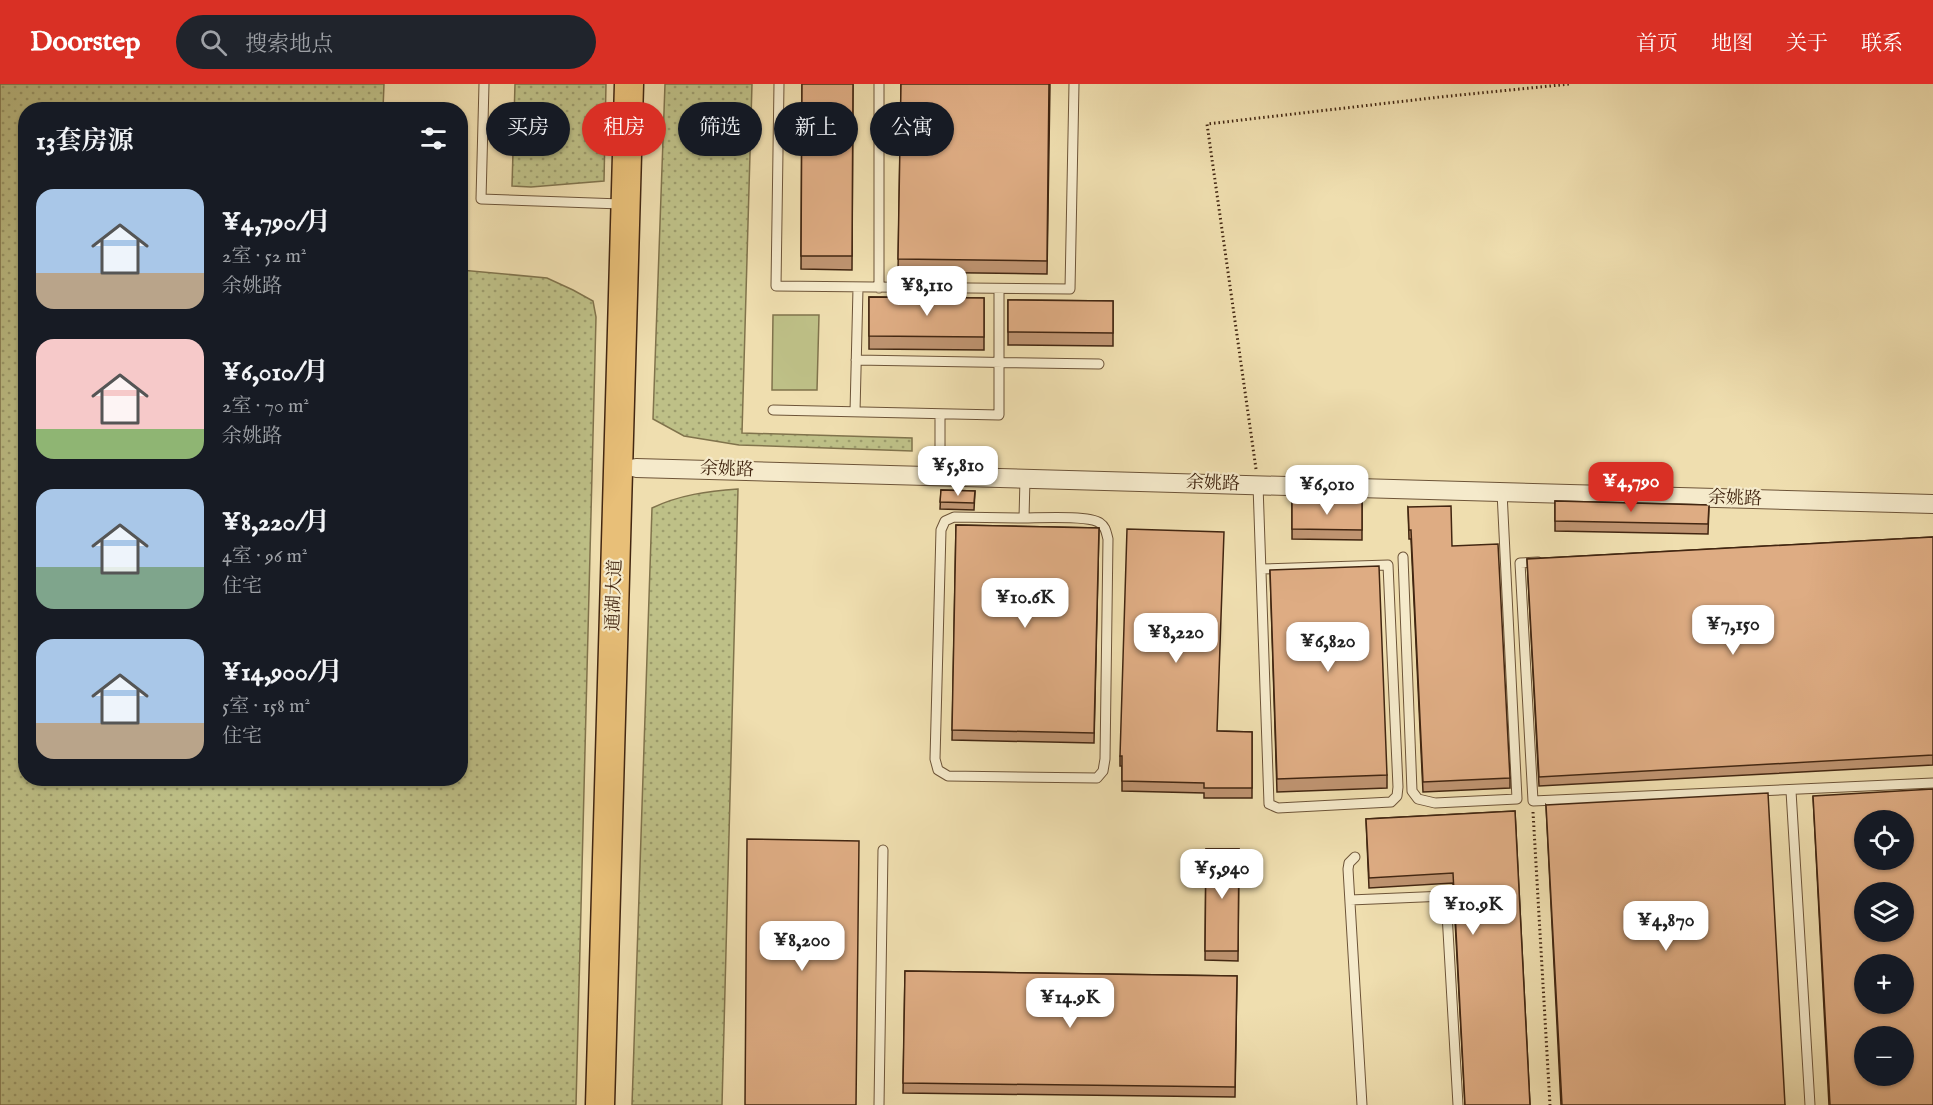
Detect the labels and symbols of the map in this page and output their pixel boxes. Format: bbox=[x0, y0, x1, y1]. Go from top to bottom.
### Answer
pin: ¥8,110 bbox=[878, 266, 976, 317]
pin: ¥5,810 bbox=[909, 446, 1007, 497]
street label: 余姚路 bbox=[700, 458, 754, 482]
pin: ¥4,790 bbox=[1582, 462, 1680, 513]
pin: ¥6,010 bbox=[1278, 465, 1376, 516]
street label: 余姚路 bbox=[1186, 472, 1240, 496]
street label: 余姚路 bbox=[1708, 487, 1762, 511]
street label: 通湖大道 bbox=[602, 559, 628, 631]
pin: ¥10.6K bbox=[976, 578, 1074, 629]
pin: ¥7,150 bbox=[1684, 605, 1782, 656]
pin: ¥8,220 bbox=[1127, 613, 1225, 664]
pin: ¥6,820 bbox=[1279, 622, 1377, 673]
pin: ¥5,940 bbox=[1173, 849, 1271, 900]
pin: ¥10.9K bbox=[1424, 885, 1522, 936]
pin: ¥4,870 bbox=[1617, 901, 1715, 952]
pin: ¥8,200 bbox=[753, 921, 851, 972]
pin: ¥14.9K bbox=[1021, 978, 1119, 1029]

